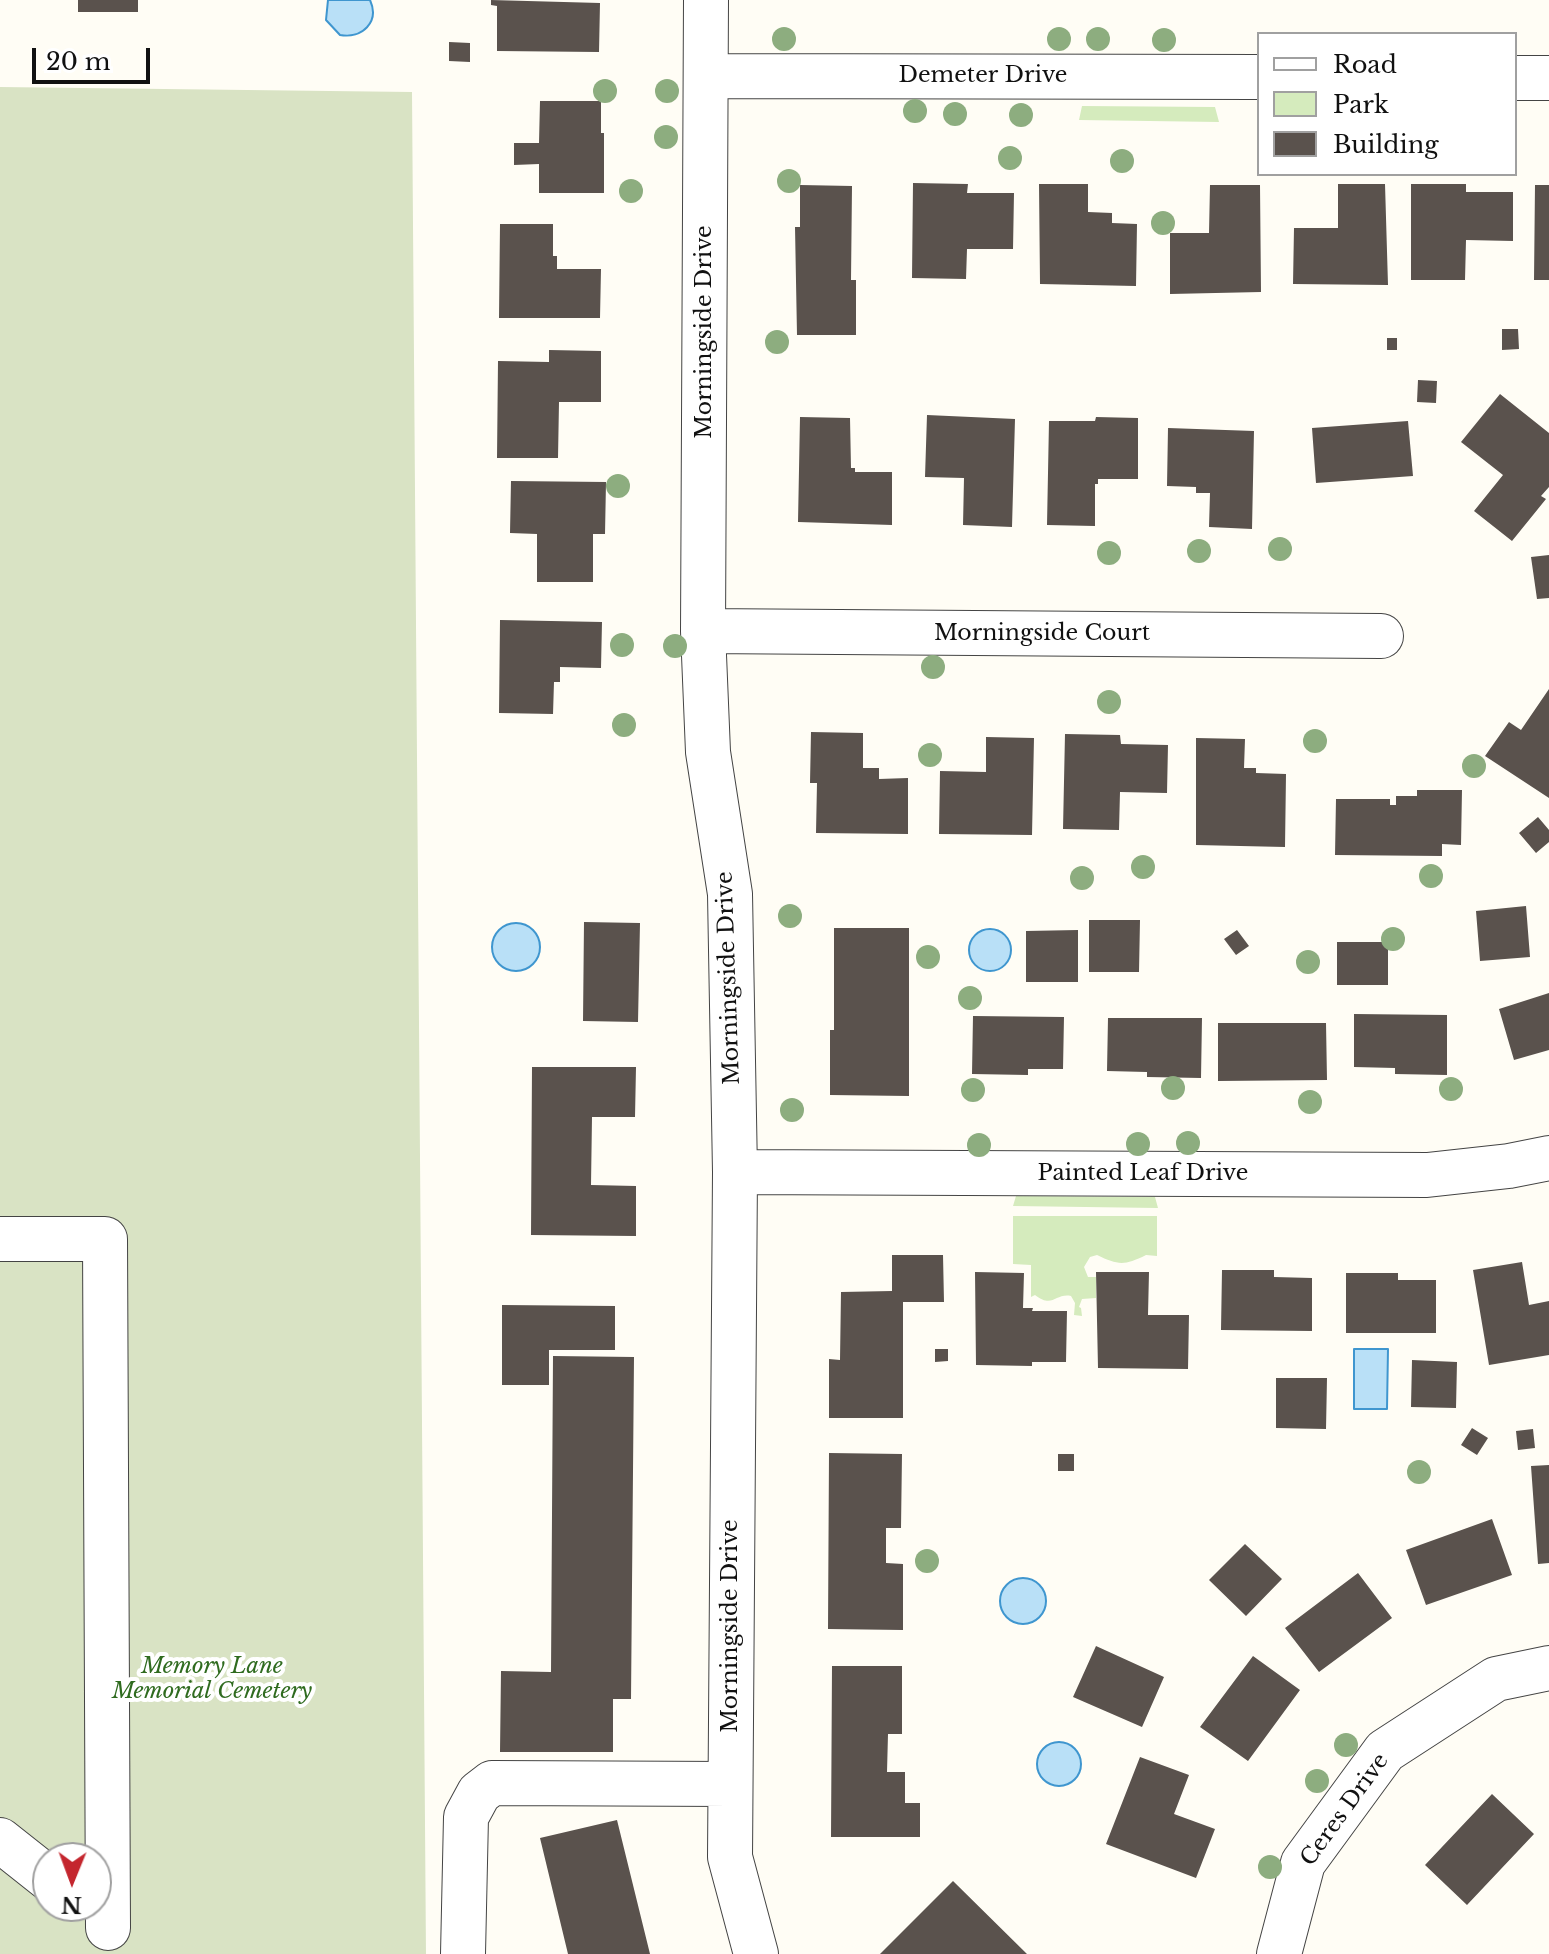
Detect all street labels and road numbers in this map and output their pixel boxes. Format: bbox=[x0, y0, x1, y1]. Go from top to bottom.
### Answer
street label: Demeter Drive bbox=[899, 63, 1067, 89]
street label: Morningside Drive bbox=[692, 225, 718, 439]
street label: Morningside Court bbox=[934, 621, 1150, 647]
street label: Morningside Drive bbox=[712, 871, 746, 1085]
street label: Painted Leaf Drive bbox=[1038, 1161, 1248, 1187]
street label: Morningside Drive bbox=[718, 1519, 744, 1733]
street label: Ceres Drive bbox=[1295, 1749, 1395, 1871]

